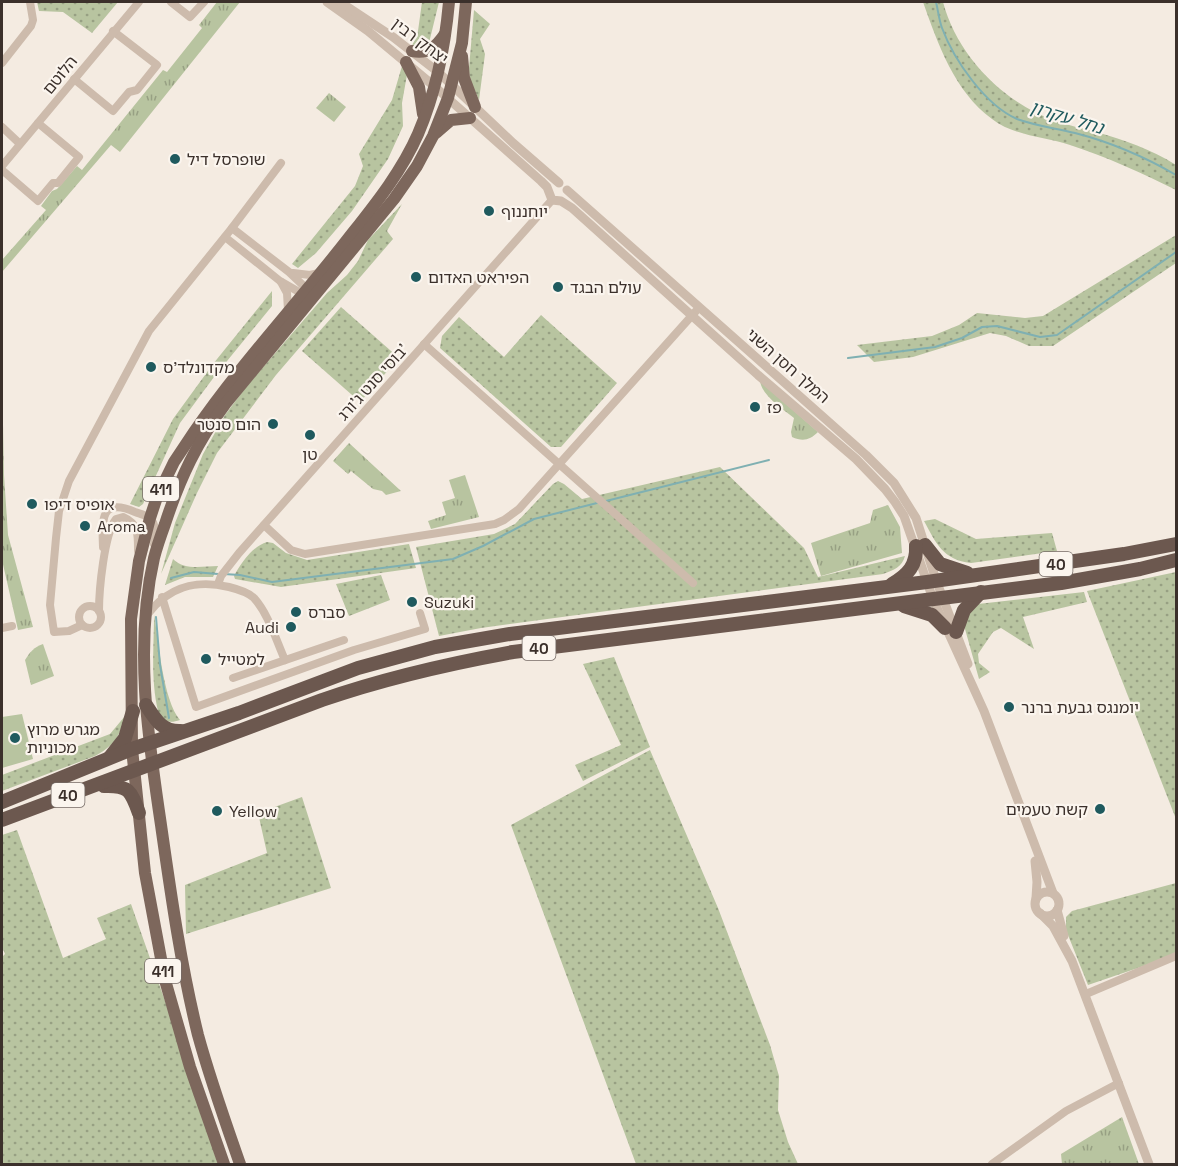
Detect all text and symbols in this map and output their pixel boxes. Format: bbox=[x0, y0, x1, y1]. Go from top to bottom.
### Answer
street label: יצחק רבין bbox=[388, 13, 452, 69]
street label: הלוטם bbox=[38, 51, 82, 99]
water label: נחל עקרון bbox=[1028, 95, 1108, 139]
place label: שופרסל דיל bbox=[187, 149, 265, 170]
marker: שופרסל דיל bbox=[168, 152, 182, 166]
place label: יוחננוף bbox=[501, 201, 548, 222]
marker: יוחננוף bbox=[482, 204, 496, 218]
place label: הפיראט האדום bbox=[428, 267, 529, 288]
marker: הפיראט האדום bbox=[409, 270, 423, 284]
place label: עולם הבגד bbox=[570, 277, 642, 298]
marker: עולם הבגד bbox=[551, 280, 565, 294]
street label: המלך חסן השני bbox=[742, 324, 834, 408]
street label: בוסי סנט ג'ורג' bbox=[333, 339, 413, 425]
place label: מקדונלד'ס bbox=[163, 357, 234, 378]
marker: מקדונלד'ס bbox=[144, 360, 158, 374]
place label: פז bbox=[767, 397, 782, 418]
marker: פז bbox=[748, 400, 762, 414]
place label: הום סנטר bbox=[197, 414, 261, 435]
marker: הום סנטר bbox=[266, 417, 280, 431]
marker: טן bbox=[303, 428, 317, 442]
place label: טן bbox=[302, 444, 318, 465]
road number: 411 bbox=[143, 477, 179, 501]
place label: אופיס דיפו bbox=[44, 494, 115, 515]
marker: אופיס דיפו bbox=[25, 497, 39, 511]
place label: Aroma bbox=[97, 516, 146, 537]
marker: Aroma bbox=[78, 519, 92, 533]
road number: 40 bbox=[1040, 552, 1072, 576]
place label: Suzuki bbox=[424, 592, 474, 613]
marker: Suzuki bbox=[405, 595, 419, 609]
place label: סברס bbox=[308, 602, 346, 623]
marker: סברס bbox=[289, 605, 303, 619]
place label: Audi bbox=[245, 617, 279, 638]
marker: Audi bbox=[284, 620, 298, 634]
road number: 40 bbox=[522, 636, 556, 660]
place label: למטייל bbox=[218, 649, 265, 670]
marker: למטייל bbox=[199, 652, 213, 666]
place label: יומנגס גבעת ברנר bbox=[1021, 697, 1139, 718]
marker: יומנגס גבעת ברנר bbox=[1002, 700, 1016, 714]
place label: מגרש מרוץ מכוניות bbox=[27, 719, 100, 758]
marker: מגרש מרוץ מכוניות bbox=[8, 731, 22, 745]
road number: 40 bbox=[52, 783, 84, 807]
place label: קשת טעמים bbox=[1006, 799, 1088, 820]
place label: Yellow bbox=[229, 801, 277, 822]
marker: קשת טעמים bbox=[1093, 802, 1107, 816]
marker: Yellow bbox=[210, 804, 224, 818]
road number: 411 bbox=[145, 959, 181, 983]

